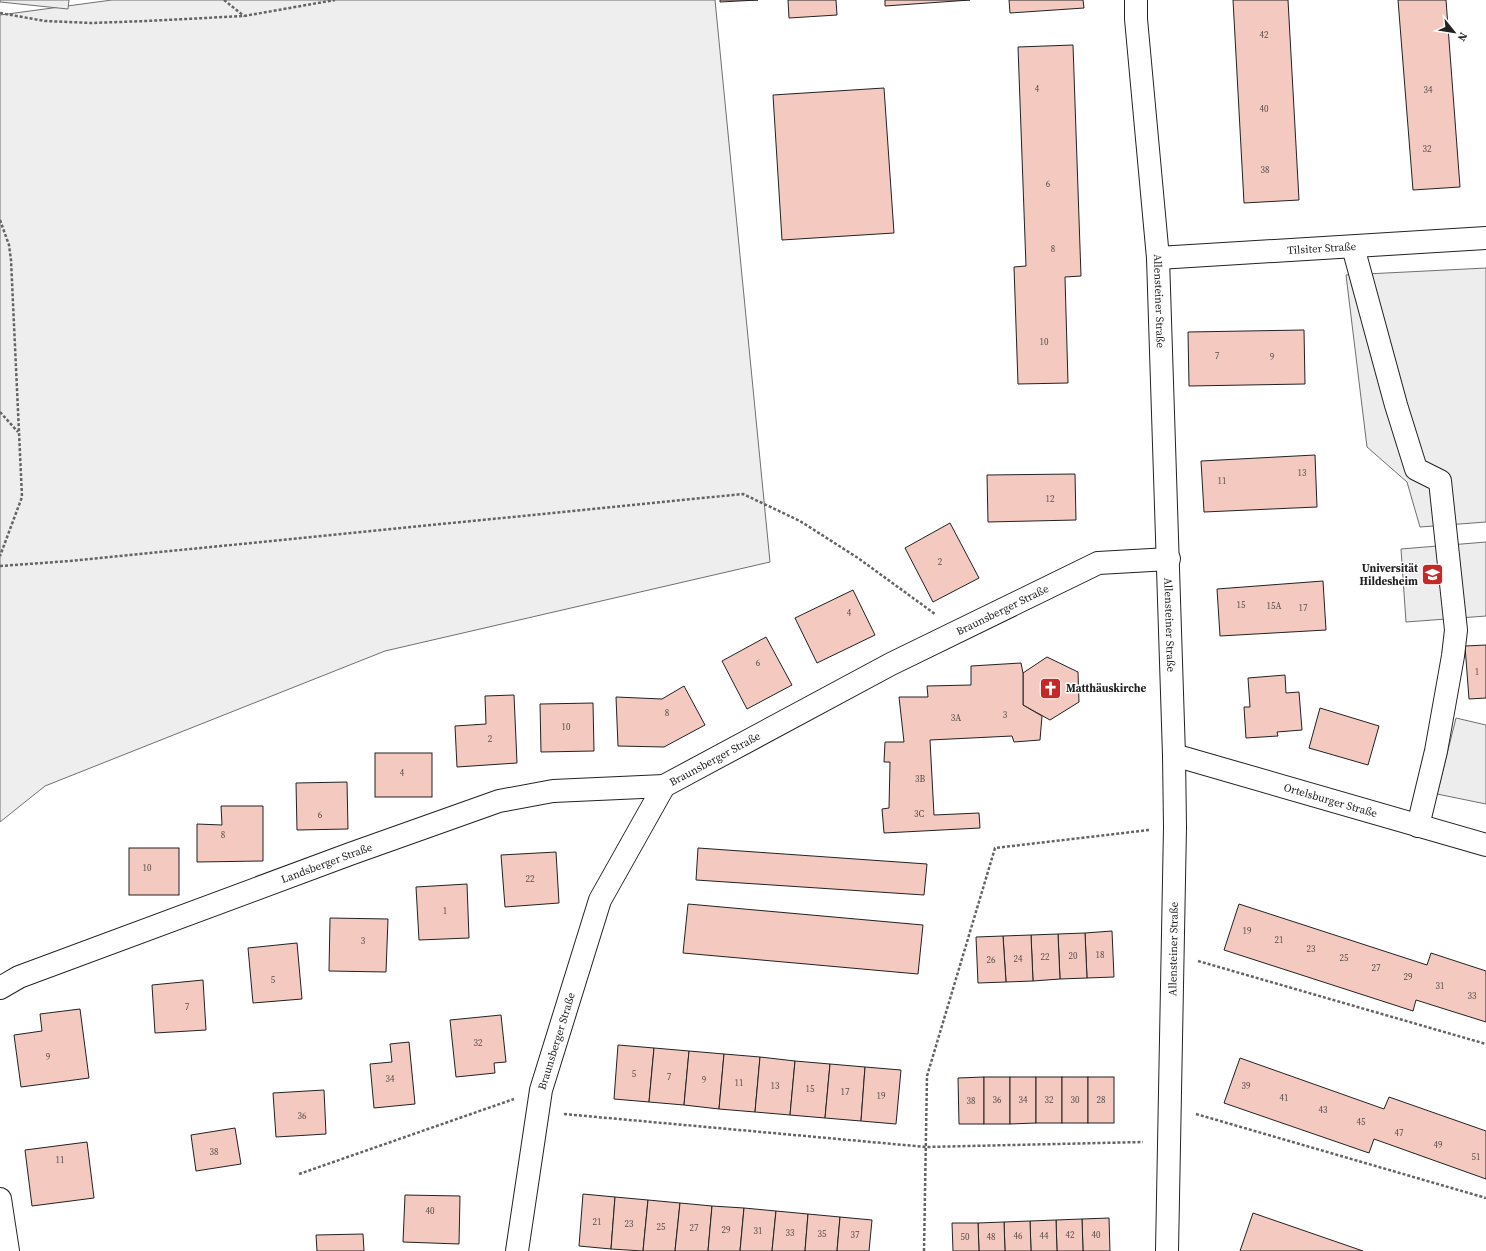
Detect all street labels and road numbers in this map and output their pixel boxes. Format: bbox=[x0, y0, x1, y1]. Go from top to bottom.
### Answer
street label: Tilsiter Straße bbox=[1287, 239, 1357, 258]
street label: Allensteiner Straße bbox=[1150, 253, 1168, 349]
street label: Allensteiner Straße bbox=[1160, 577, 1178, 673]
street label: Braunsberger Straße bbox=[954, 581, 1052, 639]
street label: Braunsberger Straße bbox=[667, 728, 763, 790]
street label: Ortelsburger Straße bbox=[1282, 780, 1379, 821]
street label: Landsberger Straße bbox=[279, 840, 375, 887]
street label: Allensteiner Straße bbox=[1165, 901, 1182, 996]
street label: Braunsberger Straße bbox=[534, 990, 579, 1092]

